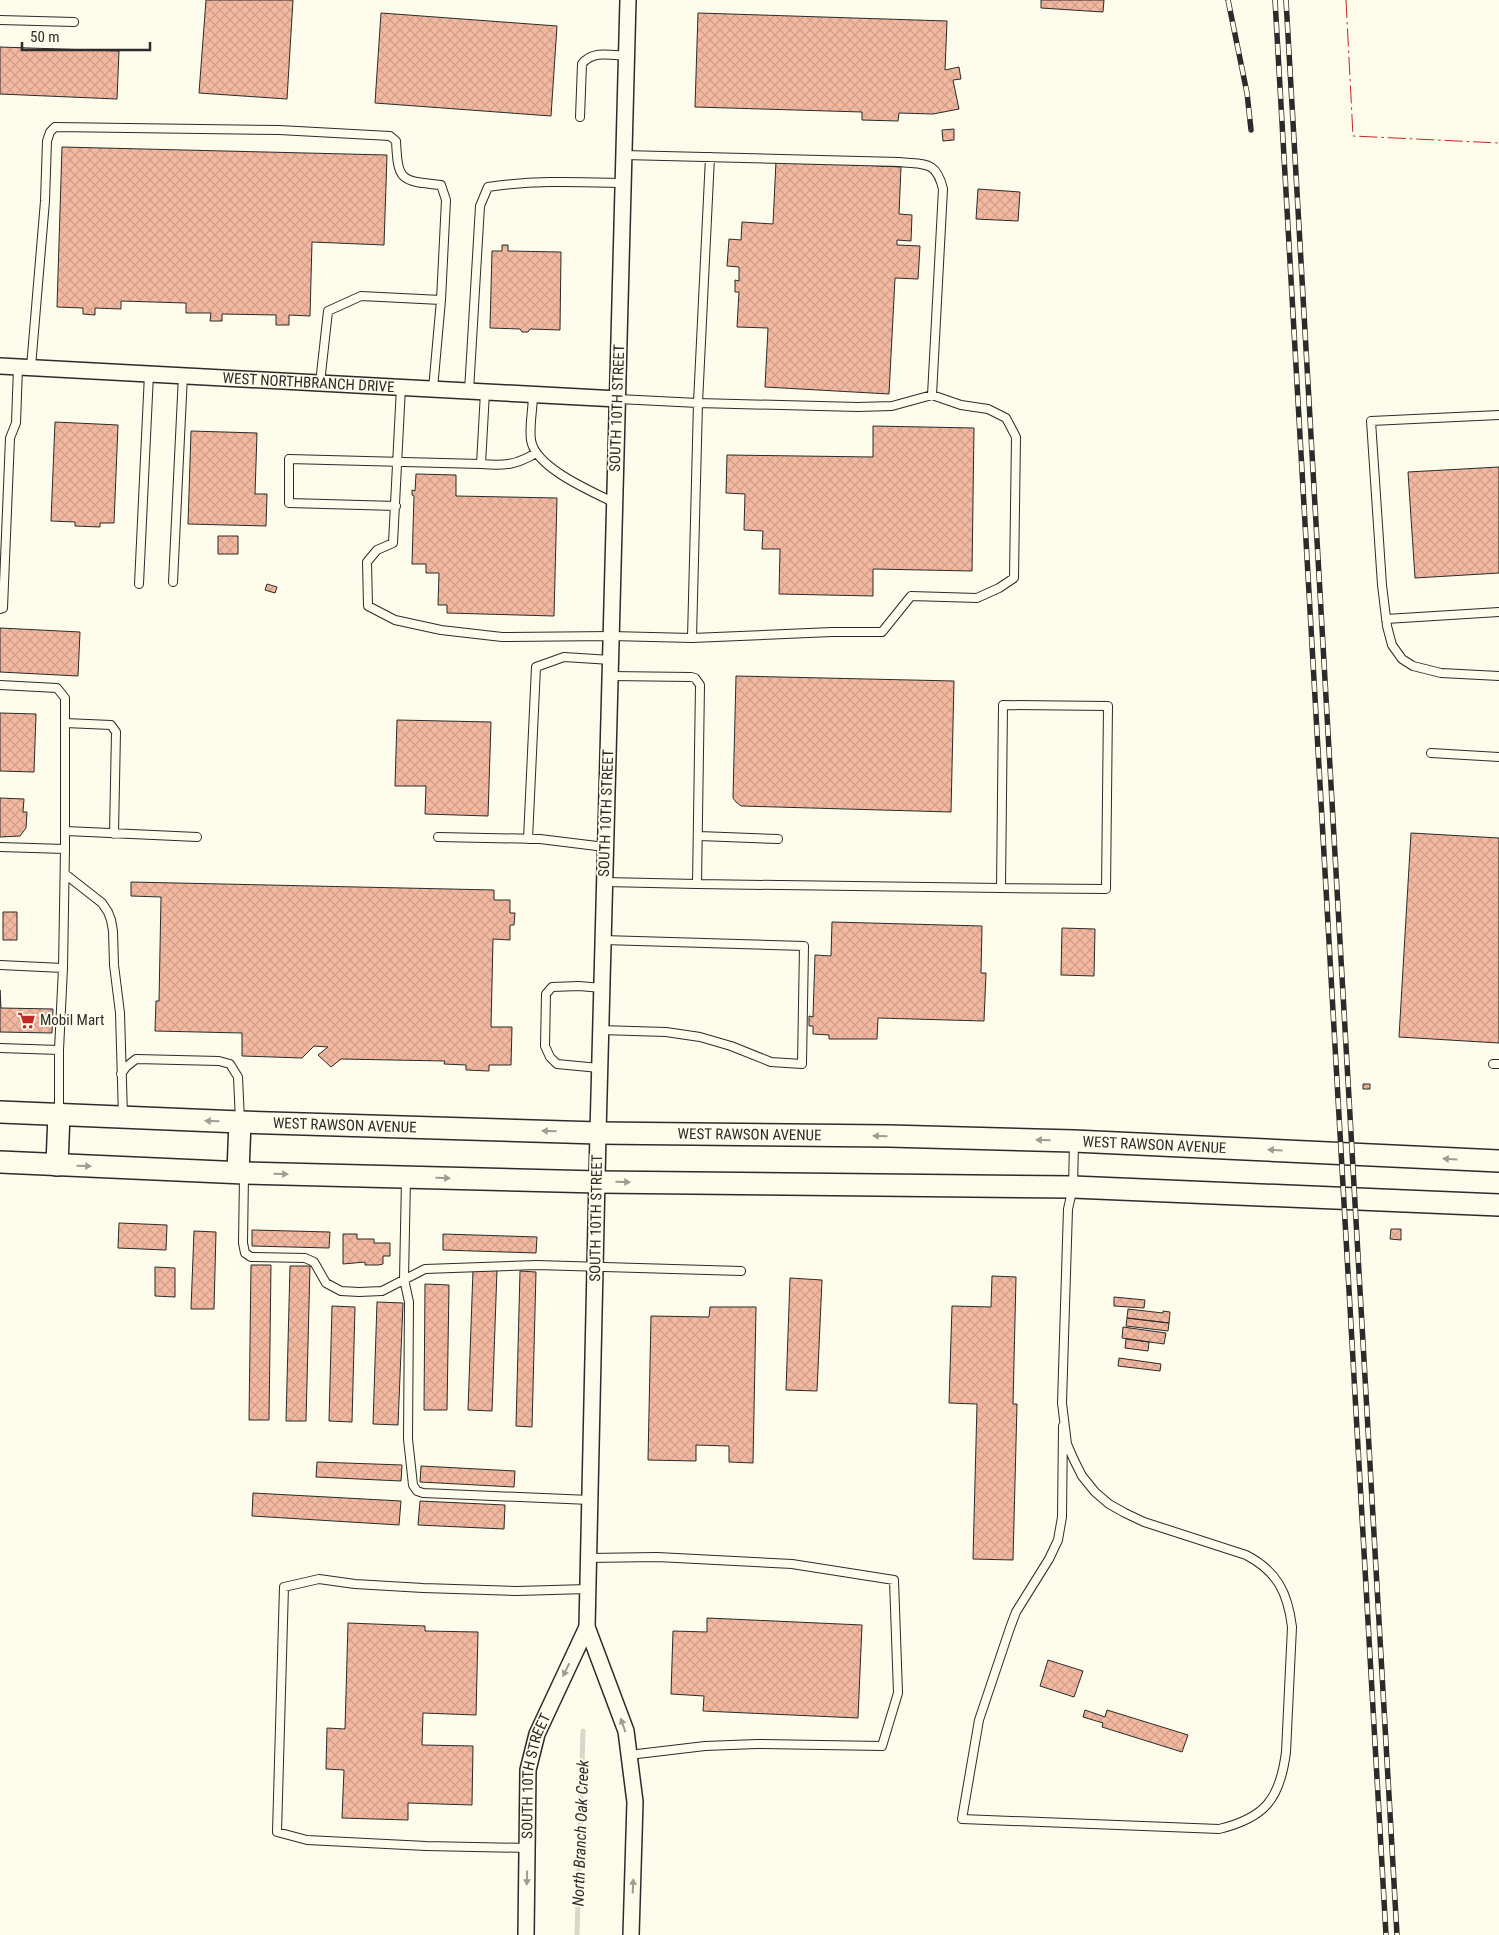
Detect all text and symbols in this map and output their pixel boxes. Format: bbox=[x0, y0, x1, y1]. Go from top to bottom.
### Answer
scale bar bbox=[22, 20, 150, 52]
text: 50 m bbox=[30, 28, 60, 46]
street label: SOUTH 10TH STREET bbox=[606, 344, 628, 472]
street label: WEST NORTHBRANCH DRIVE bbox=[222, 369, 395, 396]
street label: SOUTH 10TH STREET bbox=[595, 749, 617, 877]
supermarket icon: Mobil Mart bbox=[16, 1010, 36, 1030]
place label: Mobil Mart bbox=[40, 1011, 104, 1029]
street label: WEST RAWSON AVENUE bbox=[273, 1114, 417, 1136]
one-way arrow bbox=[203, 1116, 219, 1124]
street label: WEST RAWSON AVENUE bbox=[678, 1125, 822, 1144]
one-way arrow bbox=[541, 1127, 557, 1135]
one-way arrow bbox=[872, 1132, 888, 1140]
street label: WEST RAWSON AVENUE bbox=[1082, 1132, 1227, 1157]
one-way arrow bbox=[1034, 1136, 1050, 1144]
one-way arrow bbox=[1267, 1146, 1283, 1154]
street label: SOUTH 10TH STREET bbox=[586, 1154, 606, 1282]
one-way arrow bbox=[1442, 1154, 1458, 1162]
one-way arrow bbox=[76, 1162, 92, 1170]
one-way arrow bbox=[273, 1170, 289, 1178]
one-way arrow bbox=[436, 1174, 452, 1182]
one-way arrow bbox=[616, 1178, 632, 1186]
one-way arrow bbox=[562, 1663, 570, 1678]
street label: SOUTH 10TH STREET bbox=[518, 1710, 554, 1839]
one-way arrow bbox=[619, 1717, 627, 1732]
water label: North Branch Oak Creek bbox=[568, 1758, 593, 1907]
one-way arrow bbox=[523, 1870, 531, 1886]
one-way arrow bbox=[629, 1878, 637, 1894]

